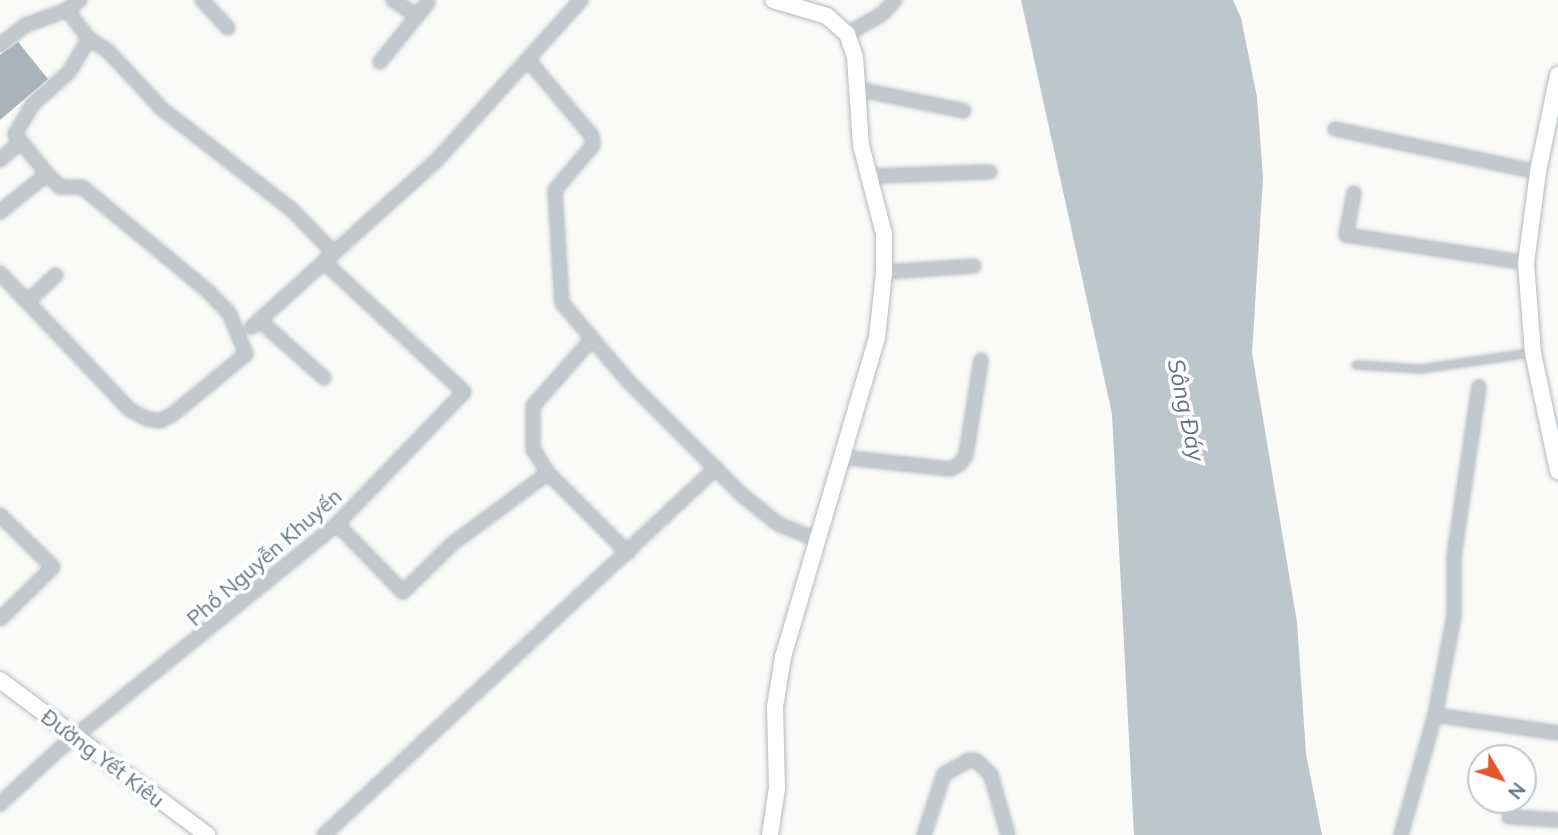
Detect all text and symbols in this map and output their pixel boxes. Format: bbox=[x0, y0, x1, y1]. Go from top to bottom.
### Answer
water label: Sông Đáy bbox=[1162, 356, 1210, 464]
street label: Phố Nguyễn Khuyến bbox=[182, 483, 346, 631]
street label: Đường Yết Kiêu bbox=[37, 704, 169, 812]
north arrow bbox=[1467, 744, 1537, 814]
text: N bbox=[1503, 778, 1531, 804]

